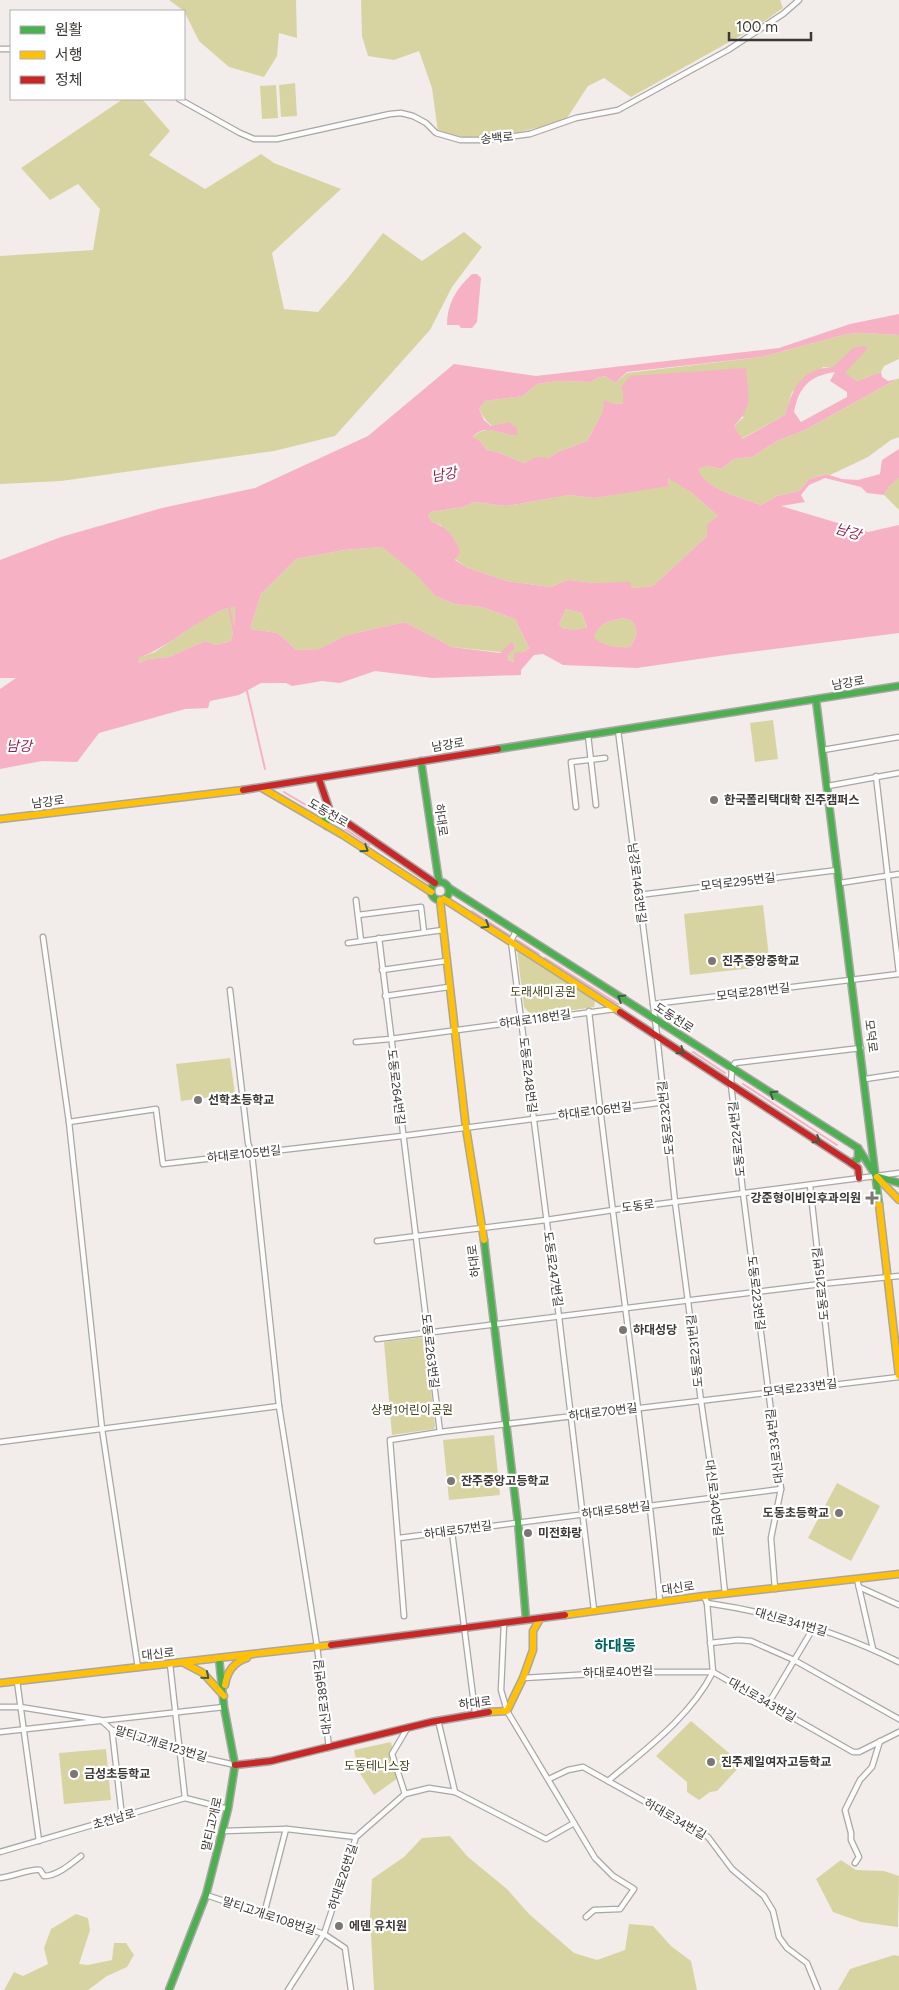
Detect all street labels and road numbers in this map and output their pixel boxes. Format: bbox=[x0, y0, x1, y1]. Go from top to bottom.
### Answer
street label: 송백로 bbox=[480, 130, 514, 146]
street label: 남강로 bbox=[830, 673, 866, 693]
street label: 남강로 bbox=[431, 735, 465, 755]
street label: 남강로 bbox=[31, 793, 65, 811]
street label: 도동천로 bbox=[305, 796, 351, 830]
street label: 하대로 bbox=[432, 803, 450, 837]
street label: 남강로1463번길 bbox=[625, 842, 649, 924]
street label: 모덕로295번길 bbox=[700, 870, 776, 894]
street label: 모덕로281번길 bbox=[715, 981, 791, 1003]
street label: 도동천로 bbox=[652, 1000, 696, 1036]
street label: 하대로118번길 bbox=[498, 1007, 572, 1031]
street label: 모덕로 bbox=[862, 1019, 880, 1053]
street label: 도동로248번길 bbox=[516, 1036, 540, 1114]
street label: 도동로264번길 bbox=[384, 1048, 408, 1126]
street label: 도동로232번길 bbox=[655, 1080, 677, 1156]
street label: 하대로106번길 bbox=[557, 1100, 633, 1122]
street label: 도동로224번길 bbox=[726, 1100, 748, 1178]
street label: 하대로105번길 bbox=[206, 1143, 282, 1165]
street label: 도동로 bbox=[621, 1197, 655, 1215]
street label: 도동로247번길 bbox=[541, 1230, 565, 1308]
street label: 하대로 bbox=[465, 1244, 483, 1278]
street label: 도동로215번길 bbox=[810, 1247, 832, 1321]
street label: 도동로223번길 bbox=[744, 1255, 768, 1331]
street label: 도동로263번길 bbox=[418, 1313, 442, 1389]
street label: 도동로231번길 bbox=[684, 1314, 706, 1388]
street label: 모덕로233번길 bbox=[762, 1376, 838, 1400]
street label: 하대로70번길 bbox=[568, 1401, 638, 1423]
street label: 대신로334번길 bbox=[763, 1408, 787, 1484]
street label: 대신로340번길 bbox=[702, 1459, 726, 1537]
street label: 하대로58번길 bbox=[581, 1499, 651, 1521]
street label: 하대로57번길 bbox=[423, 1518, 493, 1542]
street label: 대신로 bbox=[661, 1579, 695, 1597]
street label: 대신로341번길 bbox=[753, 1605, 829, 1639]
street label: 대신로 bbox=[141, 1645, 175, 1663]
street label: 대신로389번길 bbox=[311, 1658, 335, 1736]
street label: 하대로40번길 bbox=[583, 1664, 653, 1680]
street label: 대신로343번길 bbox=[726, 1675, 798, 1725]
street label: 하대로 bbox=[458, 1694, 492, 1712]
street label: 말티고개로123번길 bbox=[113, 1723, 209, 1765]
street label: 말티고개로 bbox=[199, 1796, 225, 1852]
street label: 하대로34번길 bbox=[642, 1796, 708, 1842]
street label: 초전남로 bbox=[91, 1806, 137, 1832]
street label: 하대로26번길 bbox=[326, 1842, 360, 1912]
street label: 말티고개로108번길 bbox=[221, 1894, 317, 1938]

